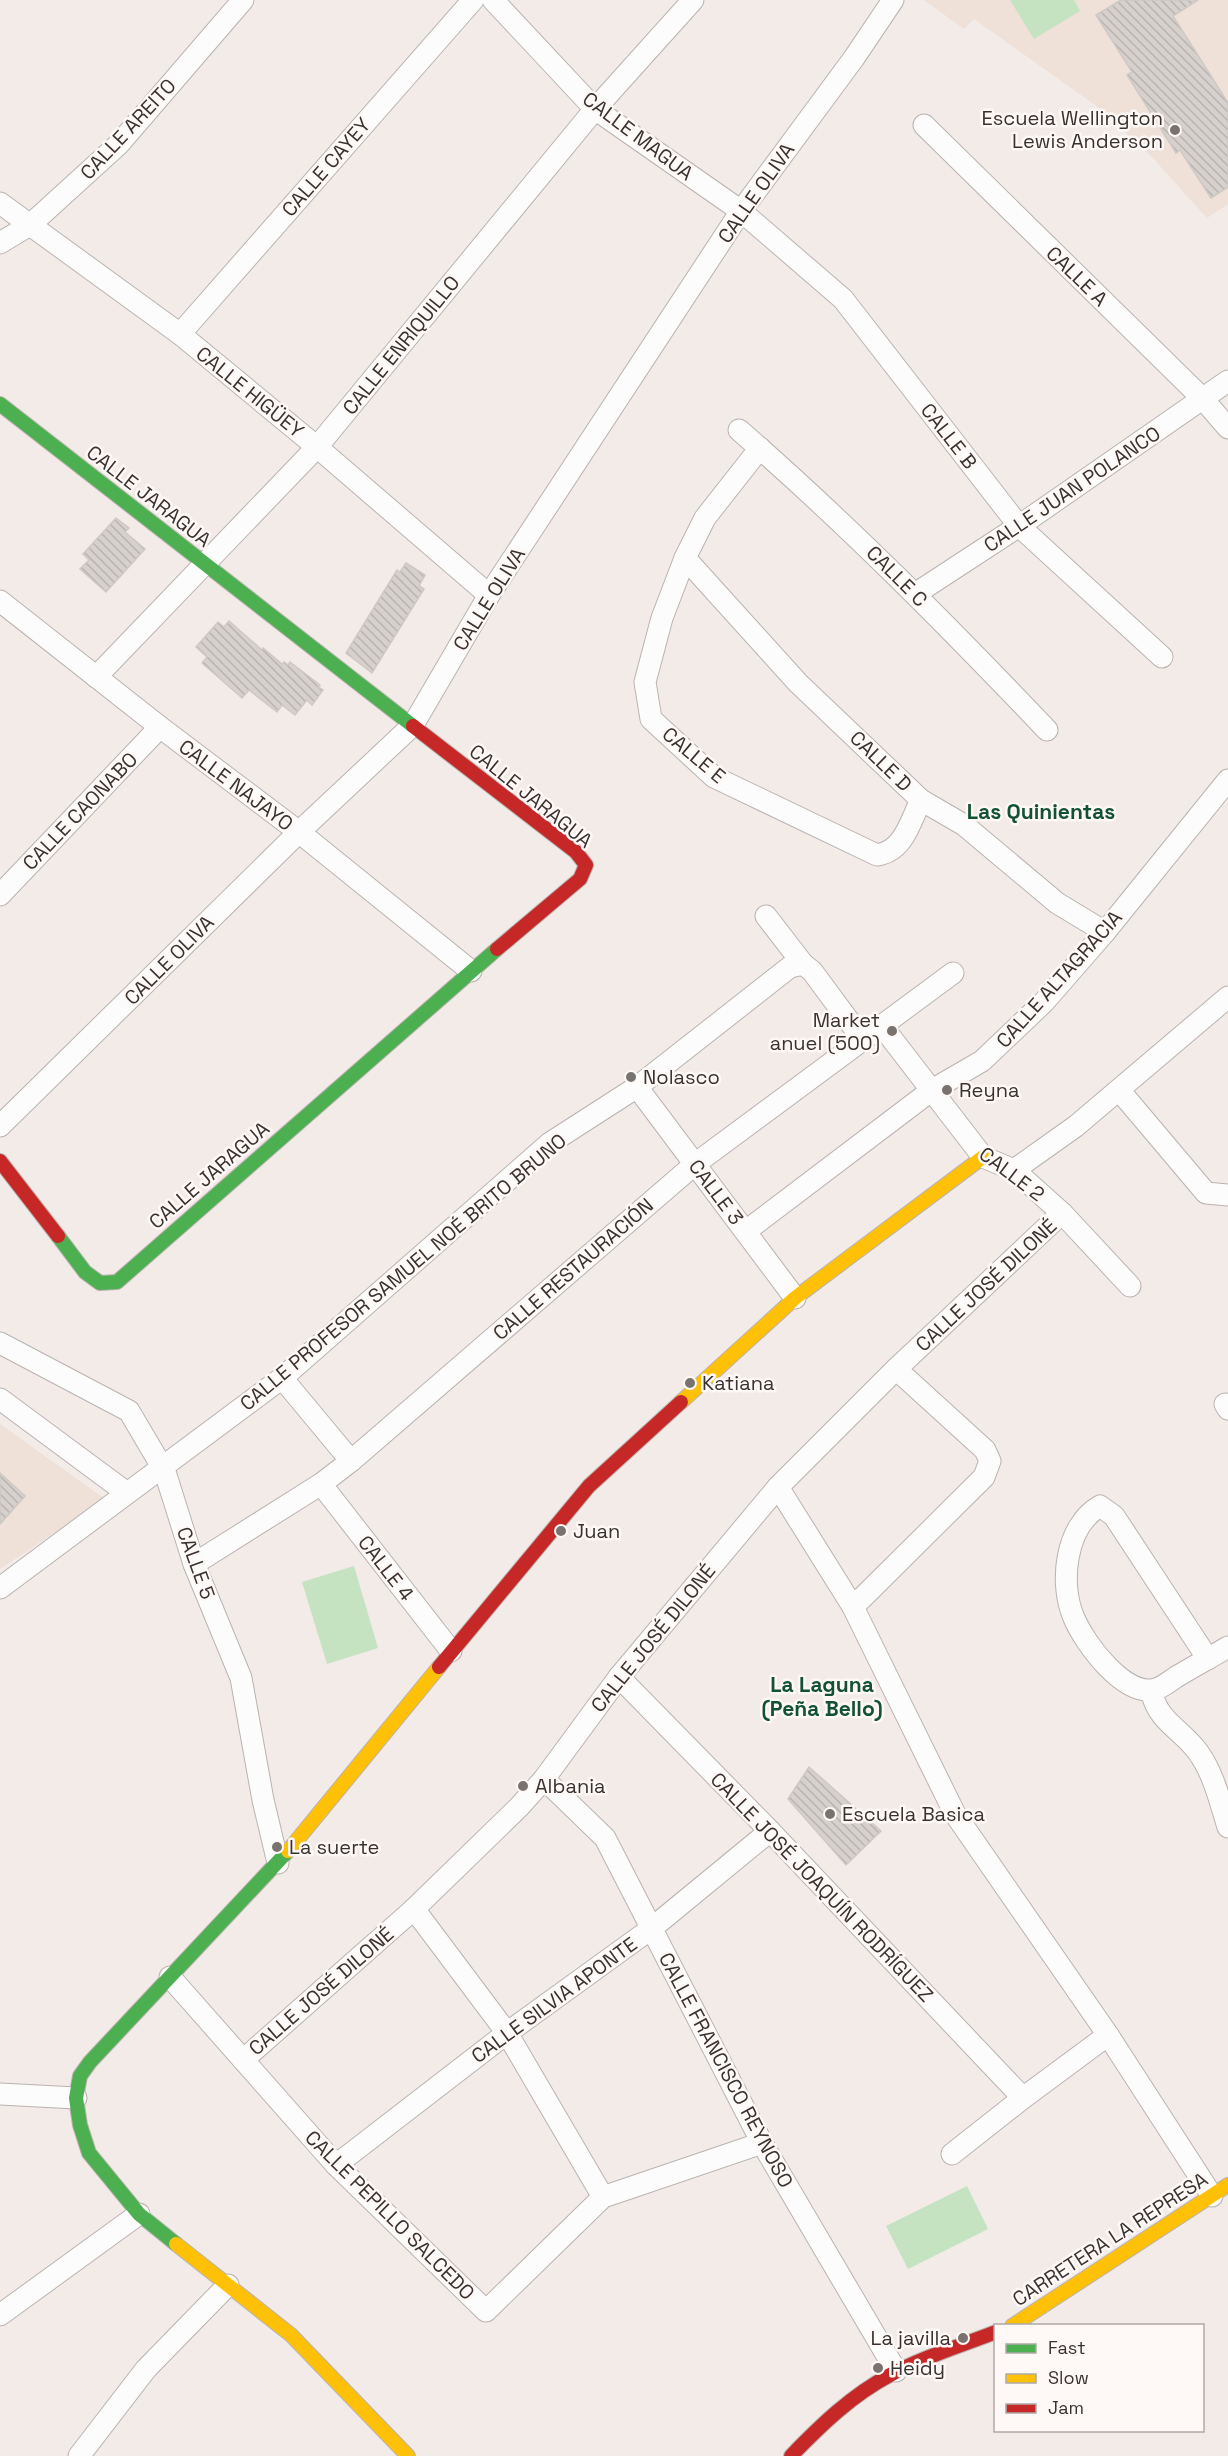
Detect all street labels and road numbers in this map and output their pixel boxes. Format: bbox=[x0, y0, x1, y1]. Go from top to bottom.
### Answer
street label: CALLE AREITO bbox=[74, 73, 182, 185]
street label: CALLE MAGUA bbox=[577, 86, 699, 186]
street label: CALLE CAYEY bbox=[276, 112, 376, 222]
street label: CALLE OLIVA bbox=[712, 137, 800, 248]
street label: CALLE A bbox=[1041, 240, 1114, 312]
street label: CALLE ENRIQUILLO bbox=[337, 270, 465, 420]
street label: CALLE HIGÜEY bbox=[191, 341, 309, 443]
street label: CALLE B bbox=[915, 398, 983, 474]
street label: CALLE JUAN POLANCO bbox=[979, 420, 1165, 558]
street label: CALLE JARAGUA bbox=[81, 439, 217, 553]
street label: CALLE C bbox=[861, 540, 933, 612]
street label: CALLE OLIVA bbox=[447, 542, 531, 655]
street label: CALLE E bbox=[657, 721, 731, 789]
street label: CALLE D bbox=[844, 725, 918, 797]
street label: CALLE NAJAYO bbox=[174, 733, 298, 837]
street label: CALLE JARAGUA bbox=[464, 738, 598, 854]
street label: CALLE CAONABO bbox=[17, 746, 143, 876]
street label: CALLE ALTAGRACIA bbox=[990, 905, 1128, 1053]
street label: CALLE OLIVA bbox=[119, 909, 220, 1010]
street label: CALLE JARAGUA bbox=[143, 1115, 275, 1234]
street label: CALLE PROFESOR SAMUEL NOÉ BRITO BRUNO bbox=[234, 1128, 572, 1416]
street label: CALLE 2 bbox=[974, 1141, 1050, 1207]
street label: CALLE 3 bbox=[683, 1154, 749, 1230]
street label: CALLE RESTAURACIÓN bbox=[487, 1192, 659, 1346]
street label: CALLE JOSÉ DILONÉ bbox=[910, 1213, 1062, 1357]
street label: CALLE 5 bbox=[171, 1523, 221, 1603]
street label: CALLE 4 bbox=[352, 1530, 420, 1606]
street label: CALLE JOSÉ DILONÉ bbox=[585, 1558, 721, 1718]
street label: CALLE JOSÉ JOAQUÍN RODRÍGUEZ bbox=[705, 1766, 939, 2008]
street label: CALLE JOSÉ DILONÉ bbox=[243, 1921, 399, 2061]
street label: CALLE SILVIA APONTE bbox=[466, 1931, 642, 2069]
street label: CALLE FRANCISCO REYNOSO bbox=[653, 1948, 799, 2192]
street label: CALLE PEPILLO SALCEDO bbox=[300, 2125, 480, 2305]
street label: CARRETERA LA REPRESA bbox=[1007, 2166, 1213, 2312]

